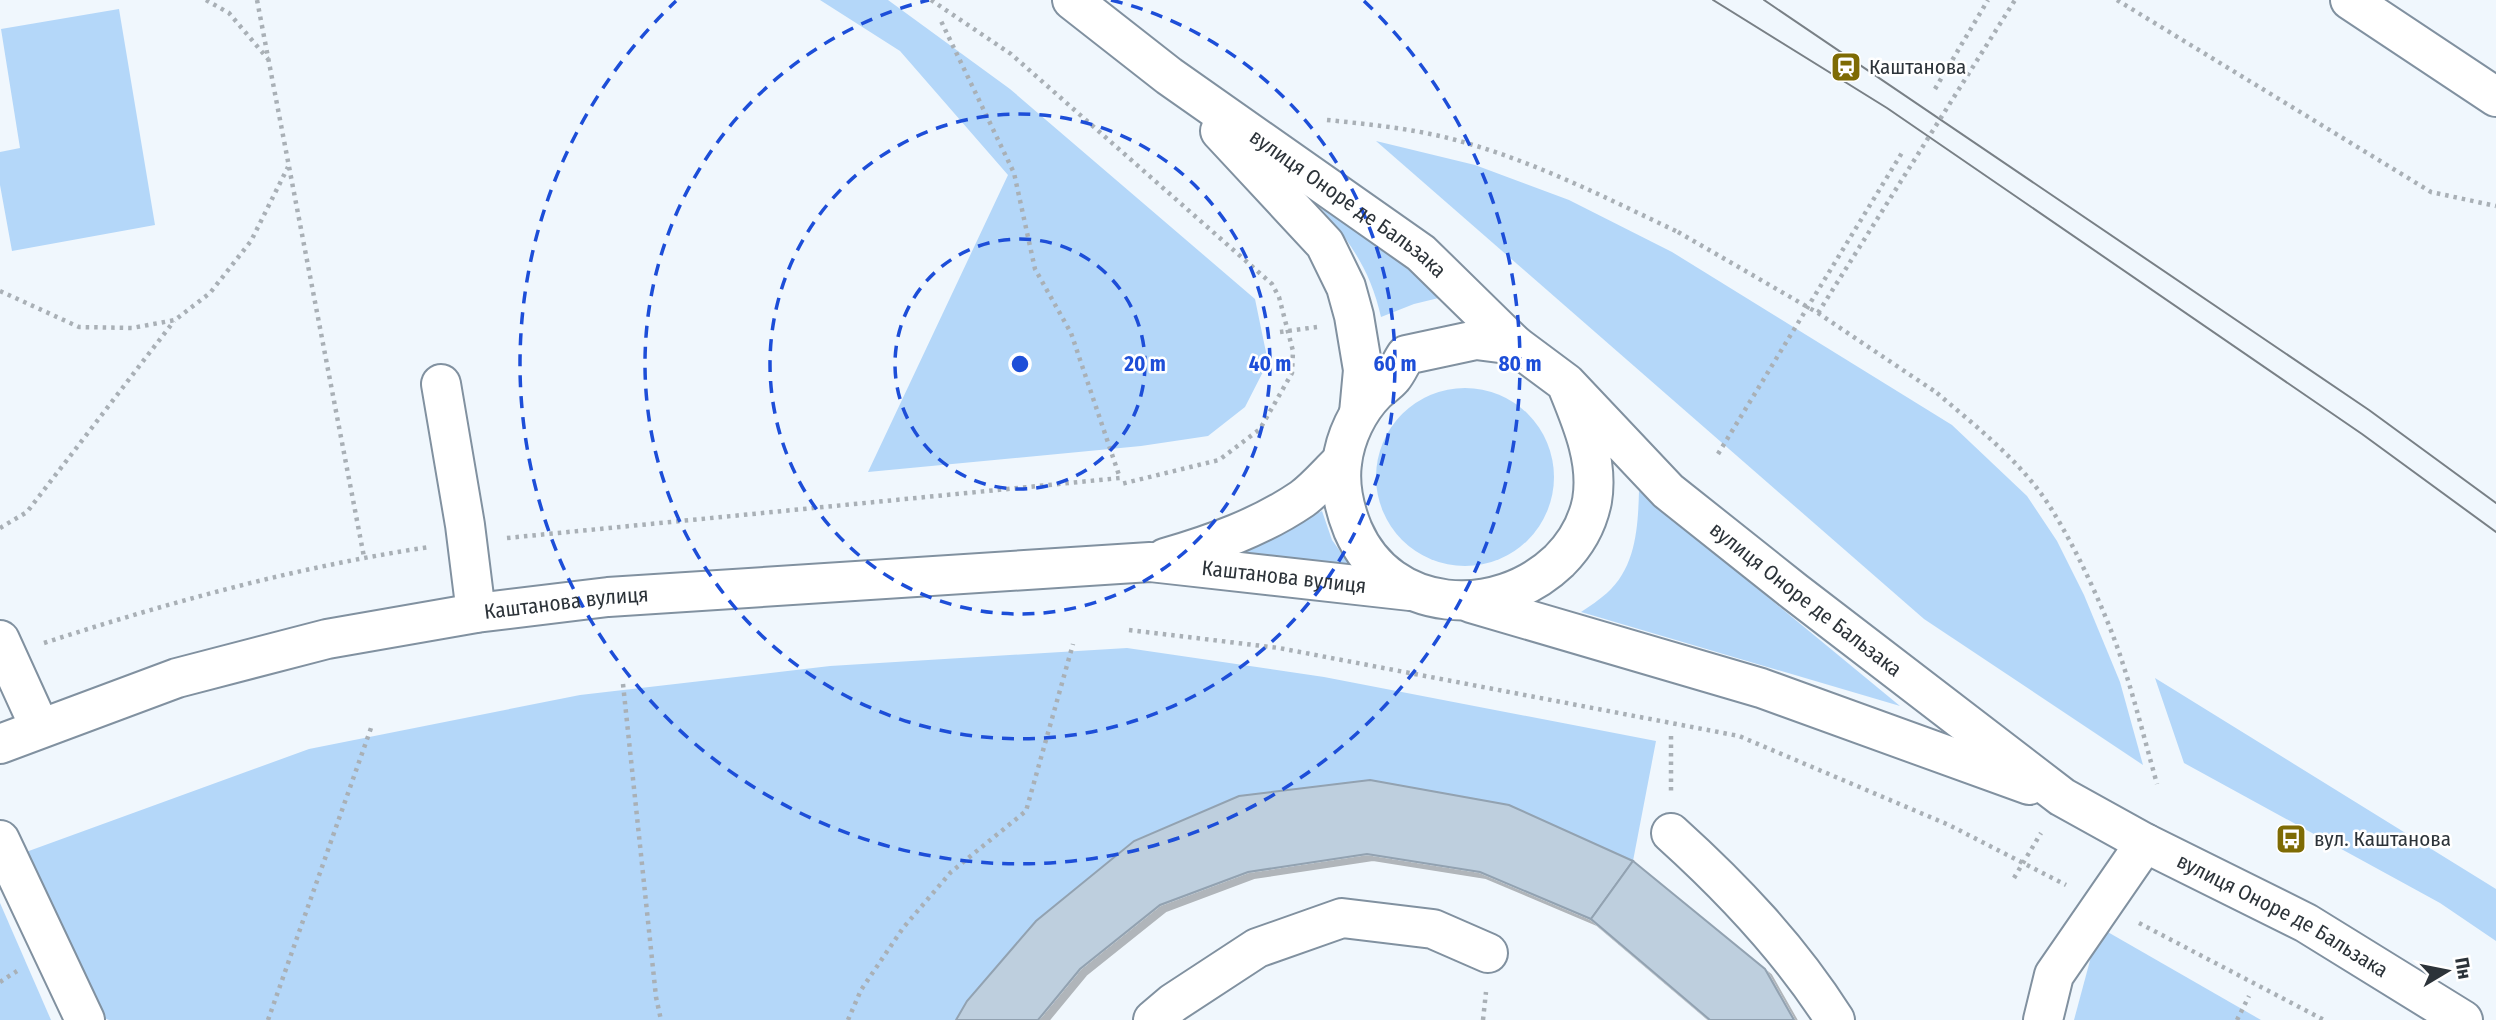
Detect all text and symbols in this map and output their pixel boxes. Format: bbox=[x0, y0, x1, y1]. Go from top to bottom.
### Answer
station icon: Каштанова bbox=[1829, 50, 1863, 84]
place label: Каштанова bbox=[1869, 54, 1966, 80]
street label: вулиця Оноре де Бальзака bbox=[1245, 124, 1452, 283]
text: 20 m bbox=[1123, 351, 1166, 377]
text: 40 m bbox=[1249, 351, 1291, 377]
text: 60 m bbox=[1374, 351, 1416, 377]
text: 80 m bbox=[1499, 351, 1541, 377]
centre of rings bbox=[1008, 352, 1032, 376]
street label: вулиця Оноре де Бальзака bbox=[1704, 516, 1907, 682]
street label: Каштанова вулиця bbox=[1200, 555, 1368, 599]
street label: Каштанова вулиця bbox=[483, 581, 649, 625]
bus stop icon: вул. Каштанова bbox=[2274, 822, 2308, 856]
place label: вул. Каштанова bbox=[2314, 826, 2451, 852]
street label: вулиця Оноре де Бальзака bbox=[2172, 848, 2393, 983]
north arrow bbox=[2412, 936, 2482, 1006]
text: Пн bbox=[2450, 956, 2476, 981]

